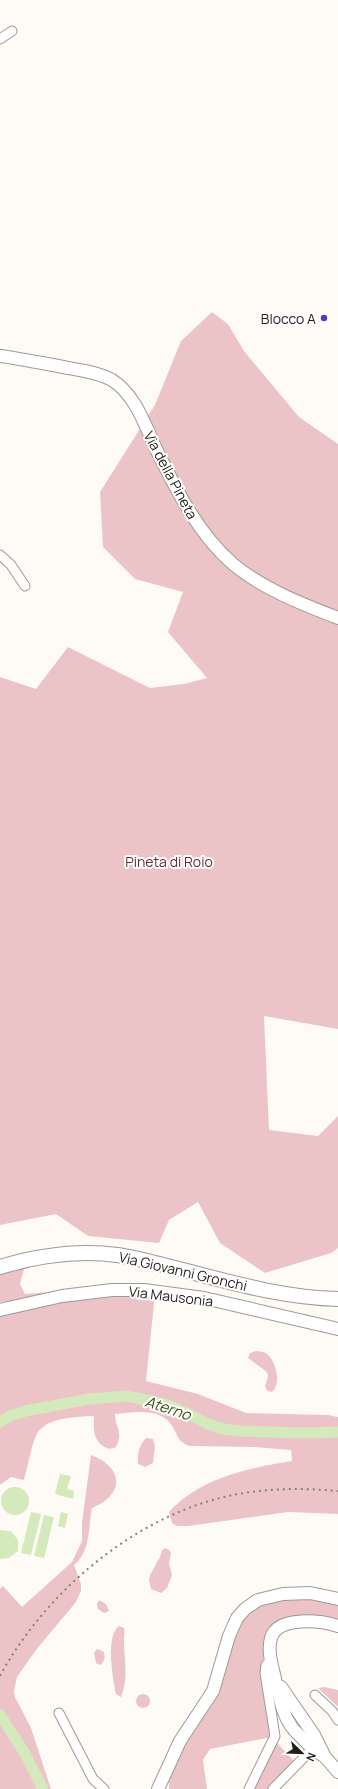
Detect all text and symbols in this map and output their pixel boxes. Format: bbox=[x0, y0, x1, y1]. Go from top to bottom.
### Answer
place label: Blocco A bbox=[261, 309, 316, 328]
marker: Blocco A bbox=[319, 313, 329, 323]
street label: Via della Pineta bbox=[140, 428, 202, 522]
park label: Pineta di Roio bbox=[125, 852, 213, 871]
street label: Via Giovanni Gronchi bbox=[117, 1247, 249, 1295]
street label: Via Mausonia bbox=[128, 1281, 214, 1311]
water label: Aterno bbox=[142, 1391, 195, 1426]
north arrow bbox=[282, 1733, 322, 1773]
text: N bbox=[303, 1751, 320, 1764]

